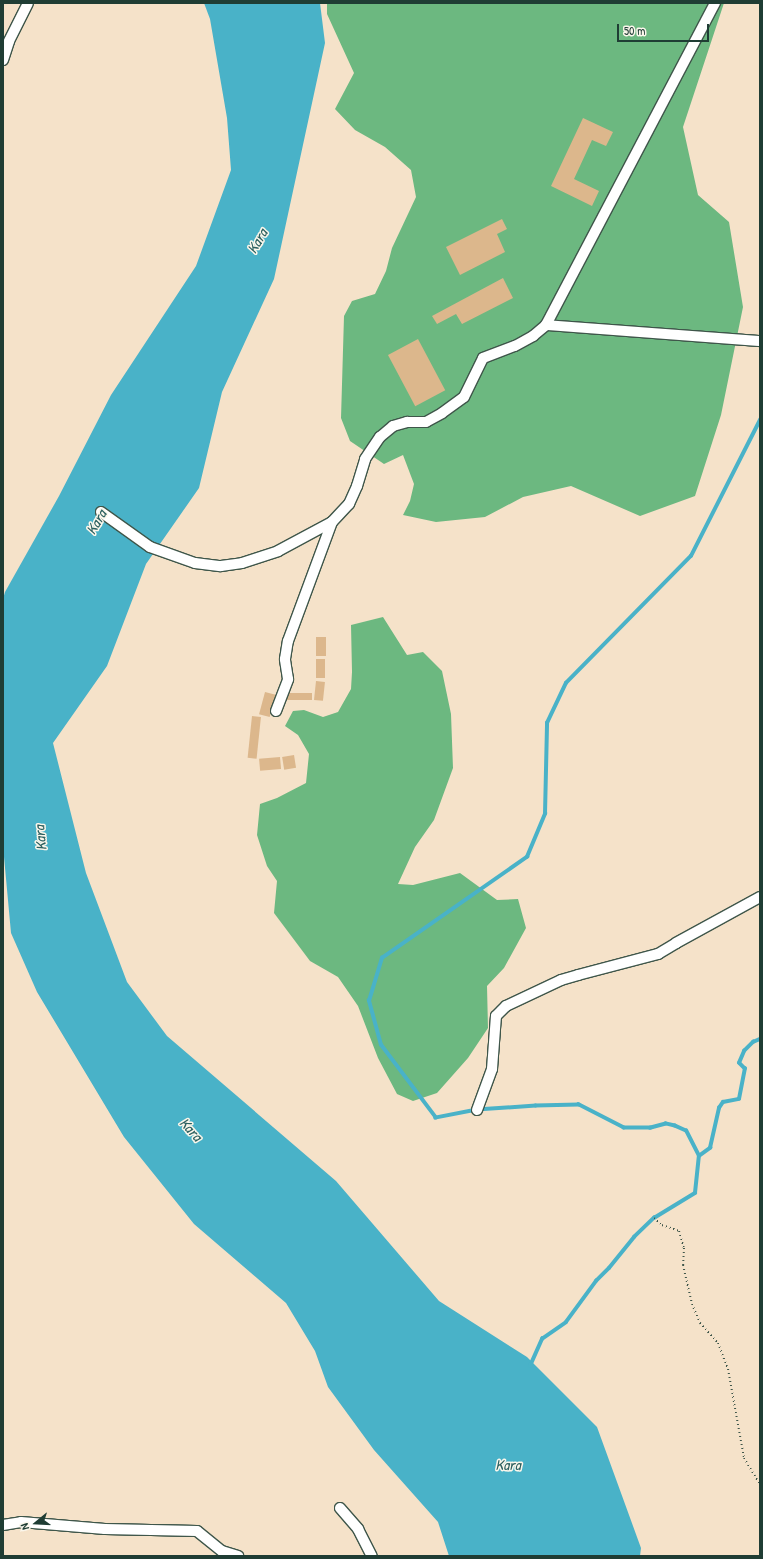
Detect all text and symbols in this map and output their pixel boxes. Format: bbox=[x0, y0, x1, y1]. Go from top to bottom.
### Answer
scale bar bbox=[619, 16, 711, 42]
text: 50 m bbox=[624, 22, 645, 39]
water label: Kara bbox=[243, 226, 271, 256]
water label: Kara bbox=[82, 507, 110, 537]
water label: Kara bbox=[30, 824, 50, 852]
water label: Kara bbox=[176, 1114, 206, 1144]
water label: Kara bbox=[495, 1456, 521, 1474]
north arrow bbox=[16, 1503, 56, 1543]
text: N bbox=[17, 1522, 32, 1532]

